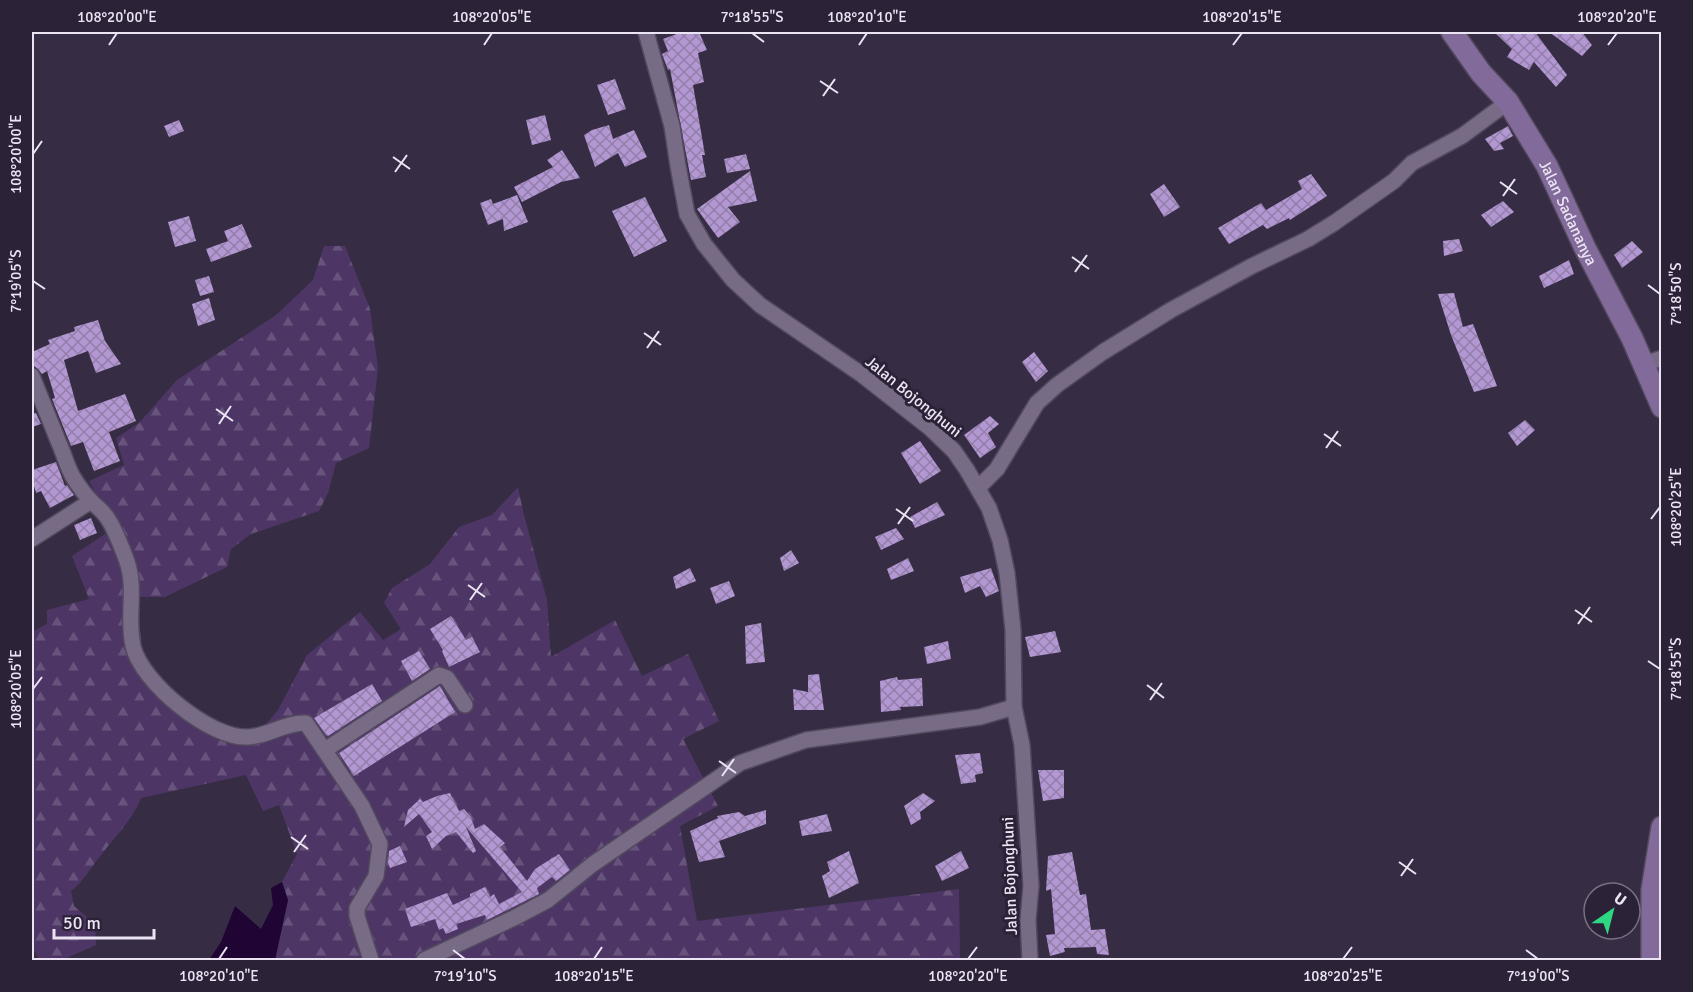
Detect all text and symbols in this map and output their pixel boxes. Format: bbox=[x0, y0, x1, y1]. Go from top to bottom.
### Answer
text: 108°20'00"E bbox=[77, 8, 157, 26]
text: 108°20'05"E bbox=[452, 8, 532, 26]
text: 7°18'55"S bbox=[720, 8, 784, 26]
text: 108°20'10"E bbox=[827, 8, 907, 26]
text: 108°20'15"E bbox=[1202, 8, 1282, 26]
text: 108°20'20"E bbox=[1577, 8, 1657, 26]
text: 108°20'00"E bbox=[7, 114, 25, 194]
street label: Jalan Sadananya bbox=[1535, 156, 1601, 269]
text: 7°19'05"S bbox=[7, 249, 25, 313]
text: 7°18'50"S bbox=[1667, 262, 1685, 326]
street label: Jalan Bojonghuni bbox=[861, 352, 966, 442]
text: 108°20'25"E bbox=[1667, 467, 1685, 547]
text: 7°18'55"S bbox=[1667, 637, 1685, 701]
text: 108°20'05"E bbox=[7, 649, 25, 729]
street label: Jalan Bojonghuni bbox=[998, 816, 1022, 935]
north arrow bbox=[1582, 881, 1642, 941]
text: U bbox=[1610, 888, 1630, 911]
scale bar bbox=[54, 902, 154, 940]
text: 50 m bbox=[63, 912, 101, 934]
text: 108°20'10"E bbox=[179, 967, 259, 985]
text: 7°19'10"S bbox=[433, 967, 497, 985]
text: 108°20'15"E bbox=[554, 967, 634, 985]
text: 108°20'20"E bbox=[928, 967, 1008, 985]
text: 108°20'25"E bbox=[1303, 967, 1383, 985]
text: 7°19'00"S bbox=[1506, 967, 1570, 985]

